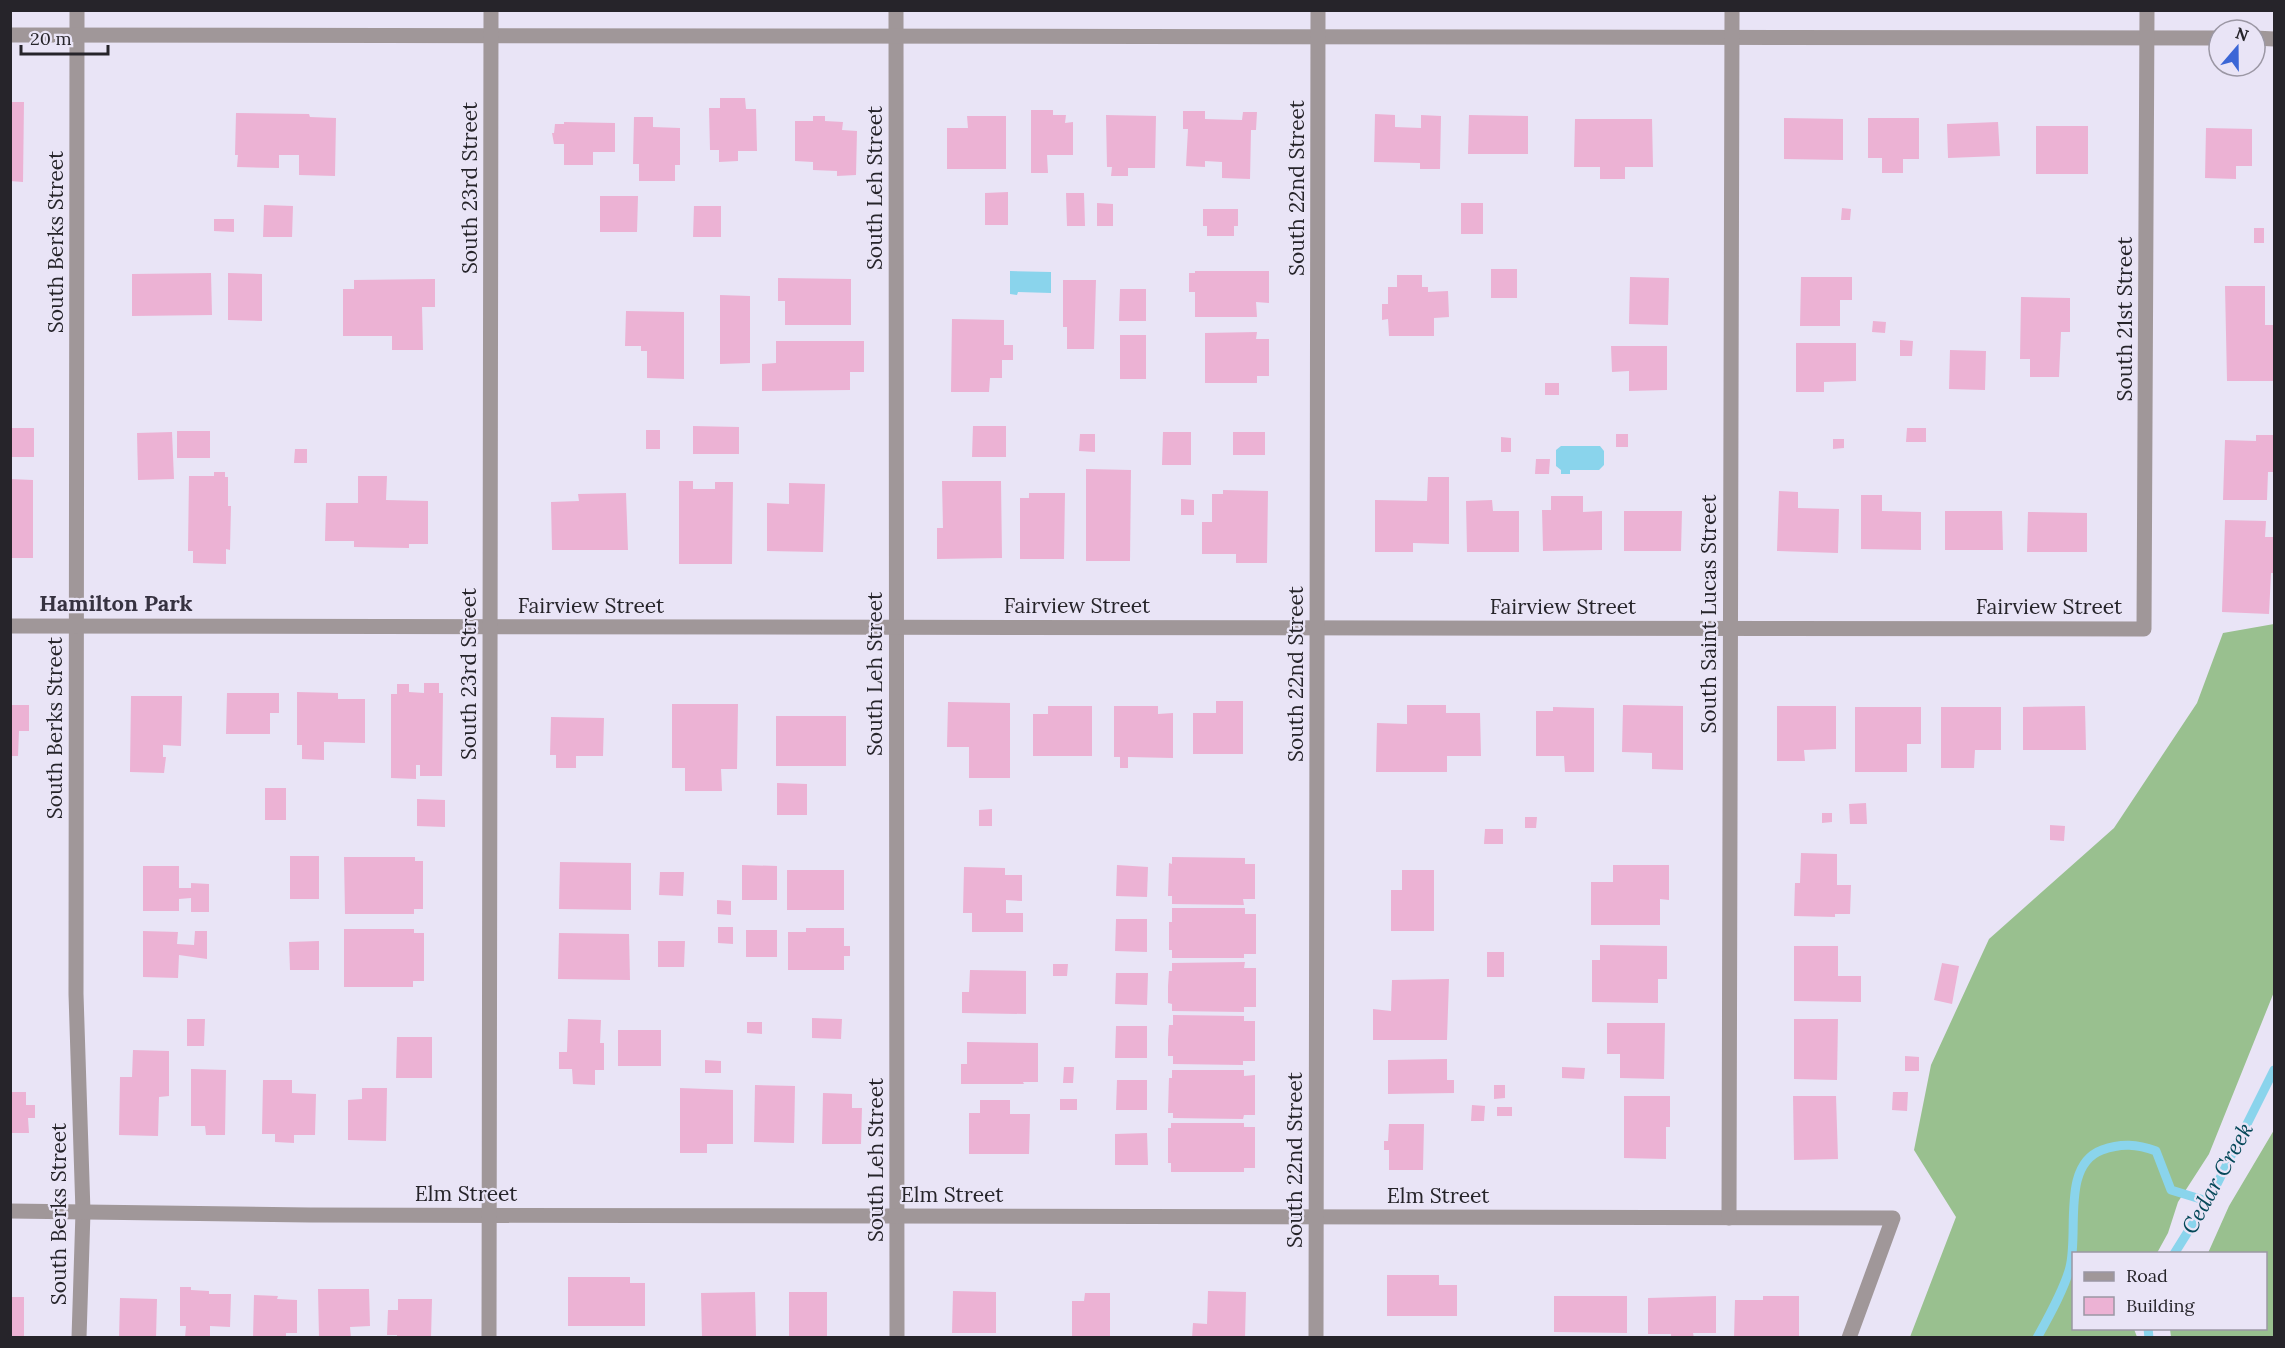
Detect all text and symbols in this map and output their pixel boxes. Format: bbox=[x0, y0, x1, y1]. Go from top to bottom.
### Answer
scale bar bbox=[21, 18, 108, 56]
north arrow bbox=[2207, 18, 2267, 78]
text: N bbox=[2233, 22, 2251, 45]
text: 20 m bbox=[30, 27, 72, 50]
street label: South 22nd Street bbox=[1283, 99, 1310, 276]
street label: South 23rd Street bbox=[456, 101, 483, 274]
street label: South Leh Street bbox=[861, 105, 888, 270]
street label: South Berks Street bbox=[42, 150, 69, 333]
street label: South 21st Street bbox=[2111, 236, 2138, 401]
street label: South Saint Lucas Street bbox=[1695, 494, 1722, 734]
street label: South 22nd Street bbox=[1282, 585, 1309, 762]
street label: South 23rd Street bbox=[455, 587, 482, 760]
district label: Hamilton Park bbox=[39, 589, 193, 617]
street label: South Leh Street bbox=[861, 591, 888, 756]
street label: Fairview Street bbox=[518, 592, 665, 619]
street label: Fairview Street bbox=[1004, 592, 1151, 619]
street label: Fairview Street bbox=[1490, 593, 1637, 620]
street label: Fairview Street bbox=[1976, 593, 2123, 620]
street label: South Berks Street bbox=[41, 636, 68, 819]
street label: South 22nd Street bbox=[1281, 1071, 1308, 1248]
street label: South Leh Street bbox=[862, 1077, 889, 1242]
water label: Cedar Creek bbox=[2175, 1117, 2259, 1239]
street label: South Berks Street bbox=[45, 1122, 72, 1305]
street label: Elm Street bbox=[415, 1180, 518, 1207]
street label: Elm Street bbox=[901, 1181, 1004, 1208]
street label: Elm Street bbox=[1387, 1182, 1490, 1209]
legend bbox=[2072, 1252, 2267, 1330]
text: Road bbox=[2126, 1264, 2168, 1287]
text: Building bbox=[2126, 1294, 2196, 1317]

